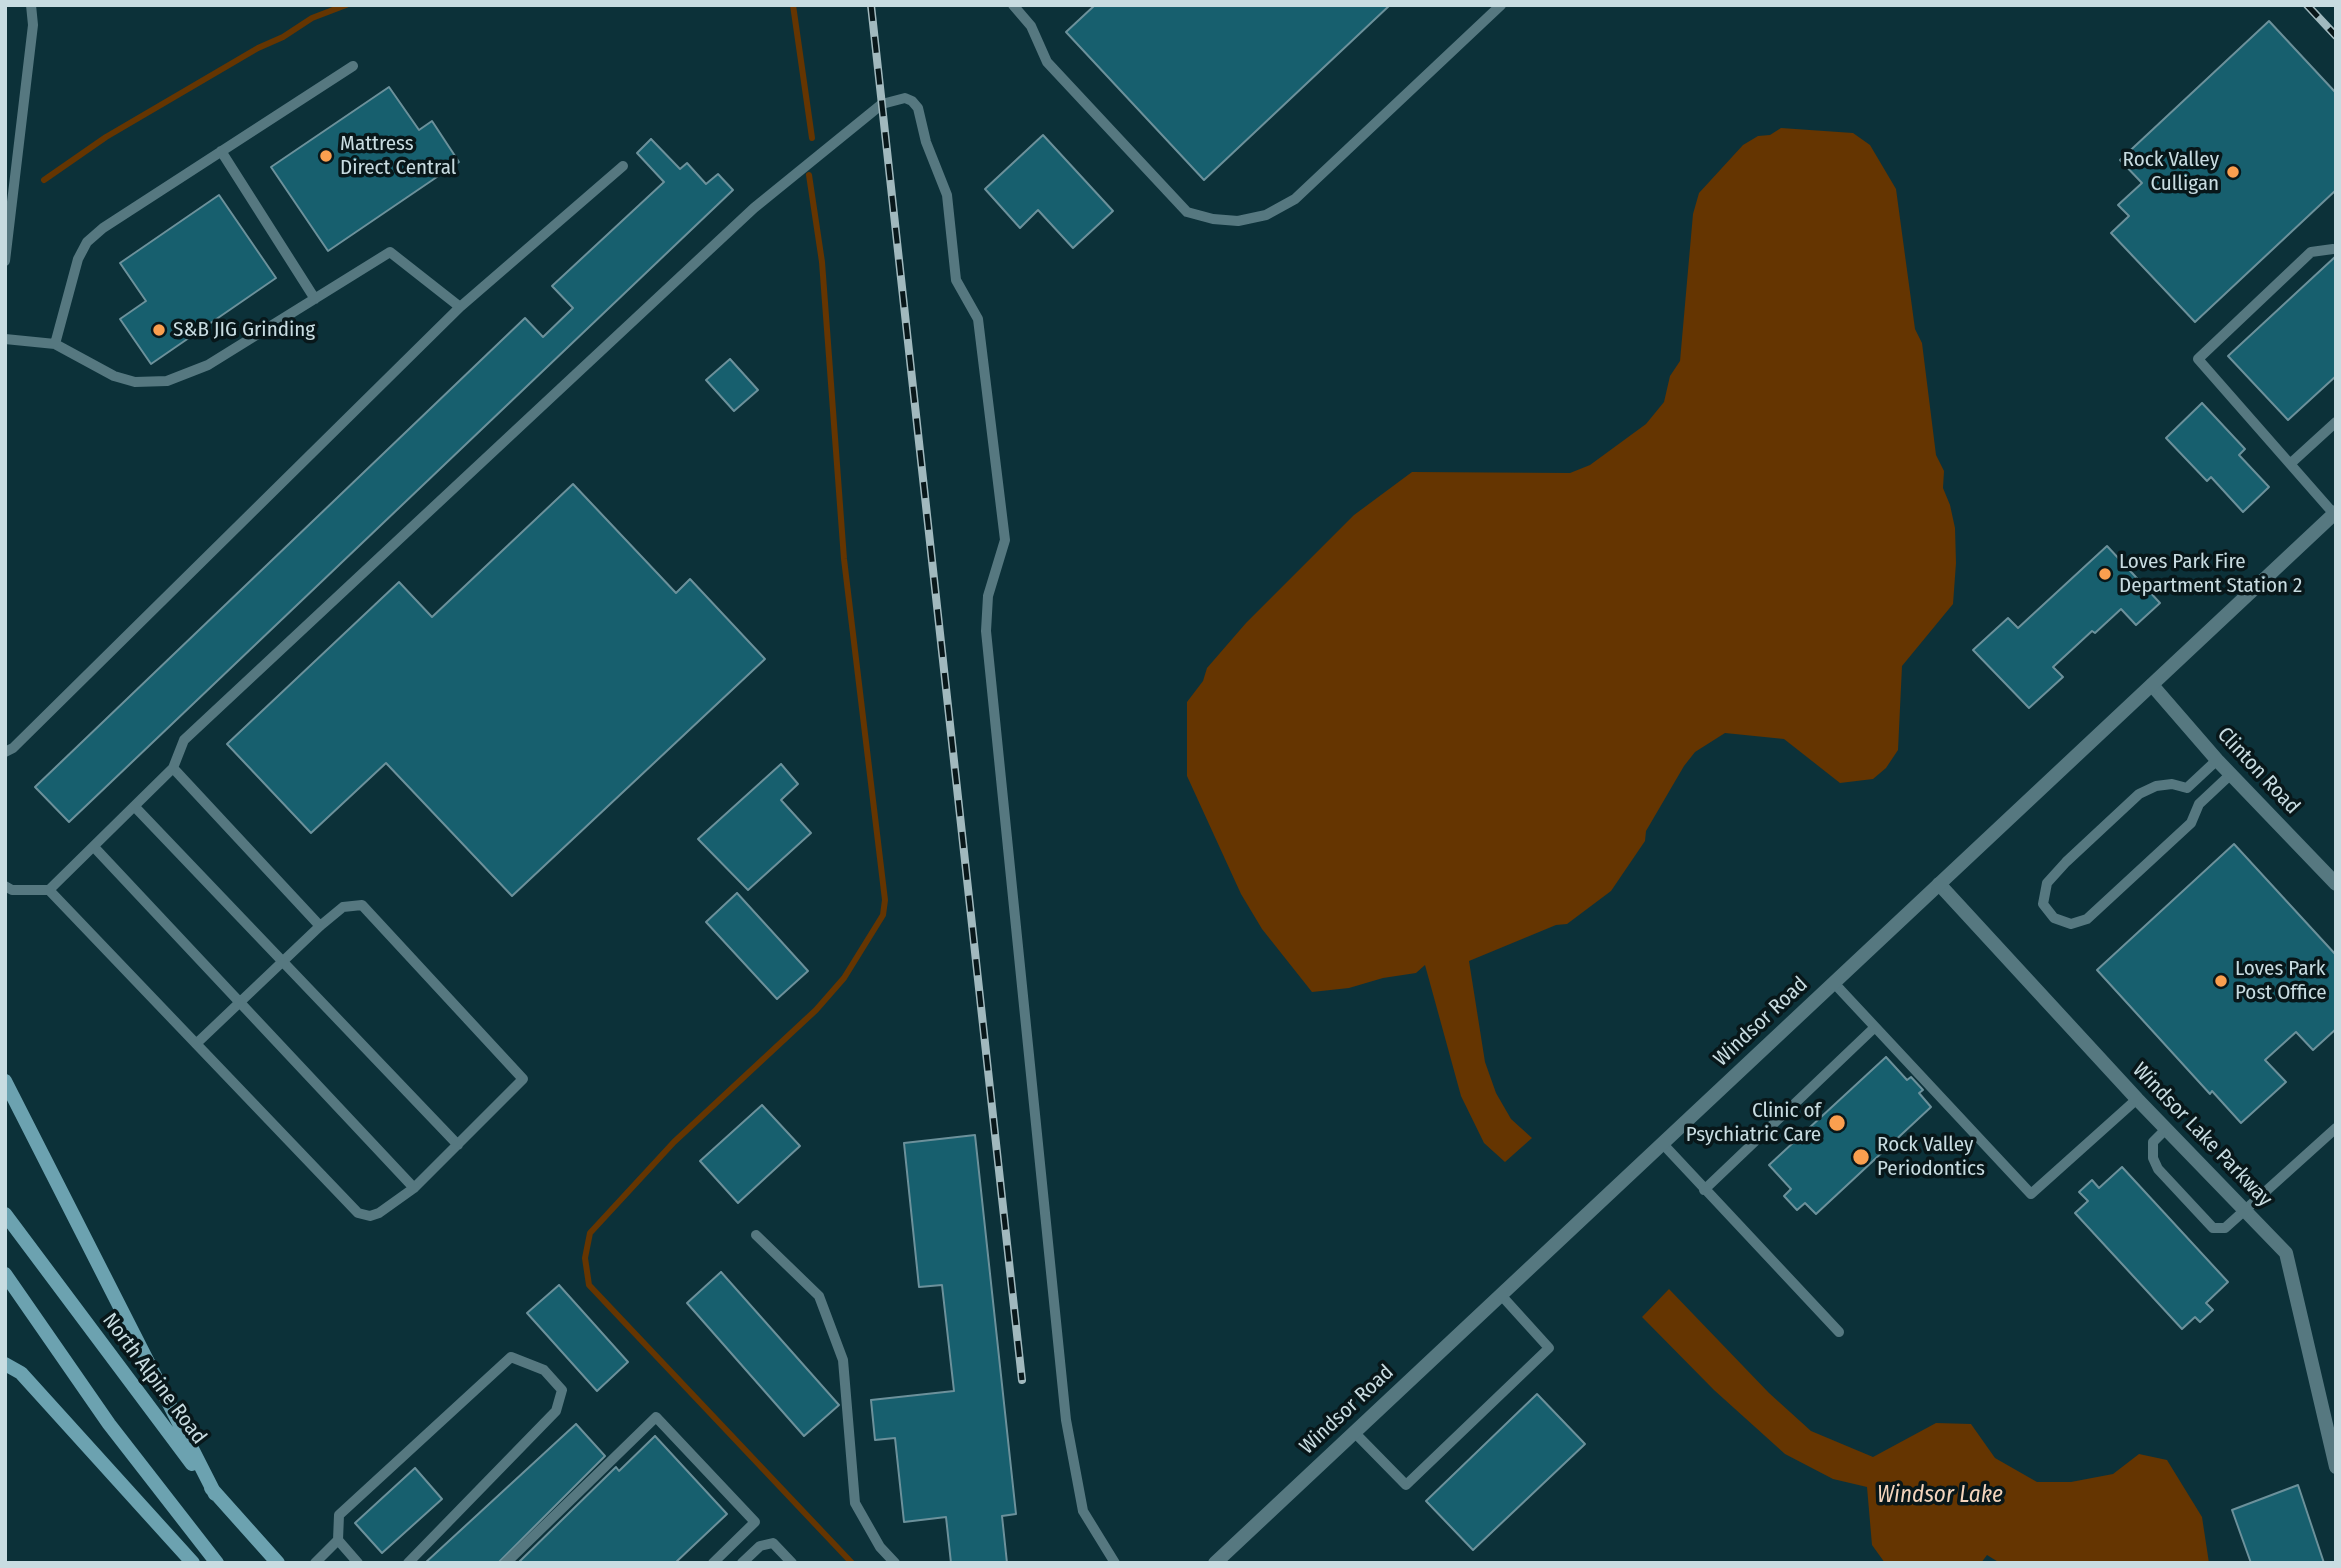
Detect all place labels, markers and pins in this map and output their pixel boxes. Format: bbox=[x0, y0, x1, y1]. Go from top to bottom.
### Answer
place label: Mattress Direct Central bbox=[340, 131, 456, 181]
place label: Rock Valley Culligan bbox=[2123, 147, 2219, 197]
marker: Mattress Direct Central bbox=[318, 148, 334, 164]
marker: Rock Valley Culligan bbox=[2225, 164, 2241, 180]
place label: S&B JIG Grinding bbox=[173, 317, 315, 343]
marker: S&B JIG Grinding bbox=[151, 322, 167, 338]
place label: Loves Park Fire Department Station 2 bbox=[2119, 549, 2302, 599]
marker: Loves Park Fire Department Station 2 bbox=[2097, 566, 2113, 582]
place label: Loves Park Post Office bbox=[2235, 956, 2327, 1006]
marker: Loves Park Post Office bbox=[2213, 973, 2229, 989]
place label: Clinic of Psychiatric Care bbox=[1686, 1098, 1821, 1148]
marker: Clinic of Psychiatric Care bbox=[1827, 1113, 1847, 1133]
place label: Rock Valley Periodontics bbox=[1877, 1132, 1985, 1182]
marker: Rock Valley Periodontics bbox=[1851, 1147, 1871, 1167]

